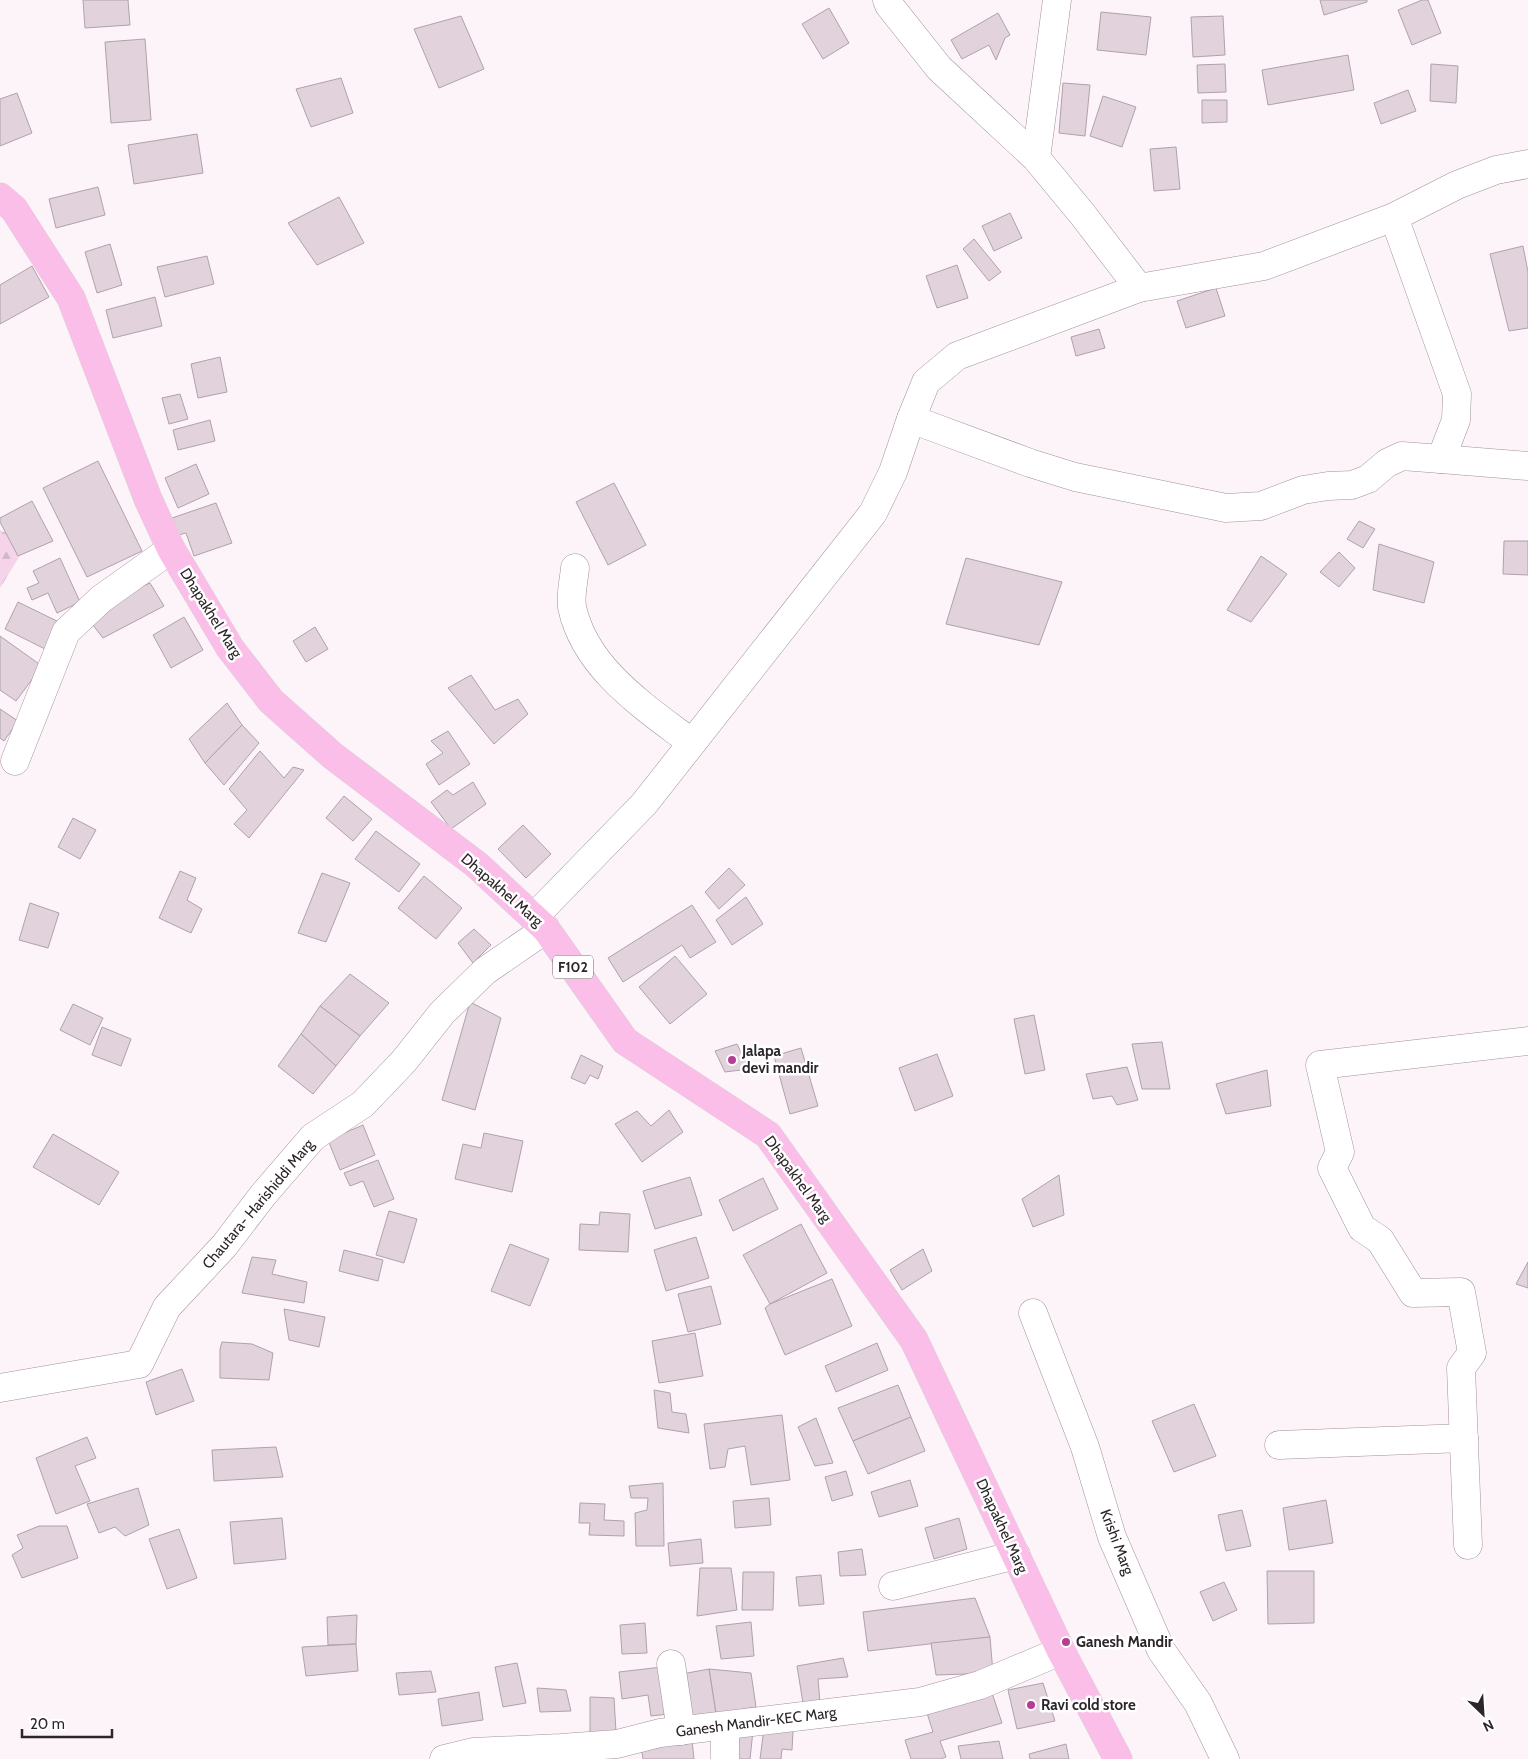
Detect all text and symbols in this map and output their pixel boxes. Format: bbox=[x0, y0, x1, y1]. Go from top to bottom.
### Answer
street label: Dhapakhel Marg bbox=[176, 565, 246, 662]
street label: Dhapakhel Marg bbox=[457, 850, 547, 931]
road number: F102 bbox=[553, 956, 593, 979]
place label: Jalapa devi mandir bbox=[741, 1042, 819, 1077]
marker: Jalapa devi mandir bbox=[726, 1054, 738, 1066]
street label: Dhapakhel Marg bbox=[761, 1132, 836, 1226]
street label: Chautara- Harishiddi Marg bbox=[198, 1135, 318, 1273]
street label: Dhapakhel Marg bbox=[972, 1476, 1032, 1577]
street label: Krishi Marg bbox=[1096, 1507, 1138, 1578]
place label: Ganesh Mandir bbox=[1076, 1633, 1173, 1651]
marker: Ganesh Mandir bbox=[1060, 1636, 1072, 1648]
north arrow bbox=[1458, 1689, 1508, 1739]
place label: Ravi cold store bbox=[1041, 1696, 1136, 1714]
marker: Ravi cold store bbox=[1025, 1699, 1037, 1711]
street label: Ganesh Mandir-KEC Marg bbox=[675, 1703, 838, 1741]
scale bar bbox=[22, 1706, 112, 1738]
text: 20 m bbox=[30, 1715, 65, 1733]
text: N bbox=[1480, 1716, 1497, 1736]

